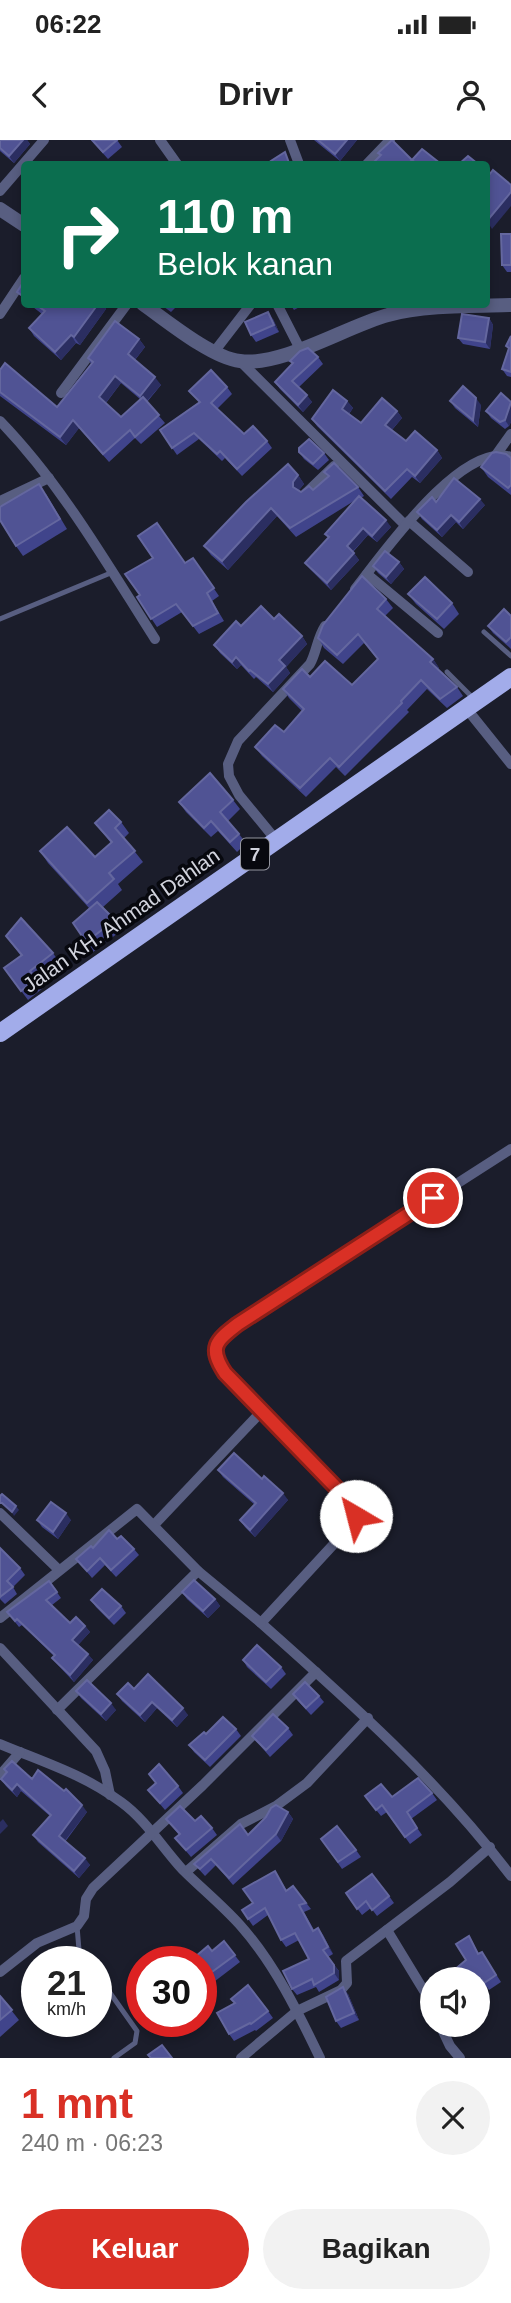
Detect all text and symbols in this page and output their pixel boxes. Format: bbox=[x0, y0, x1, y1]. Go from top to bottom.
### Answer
text: 06:22 bbox=[35, 9, 102, 39]
icon: back bbox=[21, 76, 59, 114]
text: Drivr bbox=[218, 76, 293, 112]
icon: person bbox=[452, 76, 490, 114]
icon: right bbox=[42, 189, 133, 280]
text: 110 m bbox=[157, 189, 293, 243]
text: Belok kanan bbox=[157, 246, 333, 282]
road number: 7 bbox=[241, 838, 269, 870]
street label: Jalan KH. Ahmad Dahlan bbox=[18, 843, 224, 997]
pin bbox=[403, 1168, 463, 1228]
icon: arrive bbox=[414, 1179, 452, 1217]
position arrow bbox=[319, 1479, 393, 1553]
speed limit sign: 30 bbox=[126, 1946, 217, 2037]
text: 21 bbox=[47, 1963, 86, 2002]
map controls bbox=[420, 1967, 490, 2037]
button: sound bbox=[420, 1967, 490, 2037]
text: km/h bbox=[47, 1999, 86, 2019]
text: 1 mnt bbox=[21, 2080, 133, 2127]
button: close bbox=[416, 2081, 490, 2155]
text: 240 m · 06:23 bbox=[21, 2130, 163, 2156]
button: Keluar bbox=[21, 2209, 249, 2289]
button: Bagikan bbox=[263, 2209, 490, 2289]

